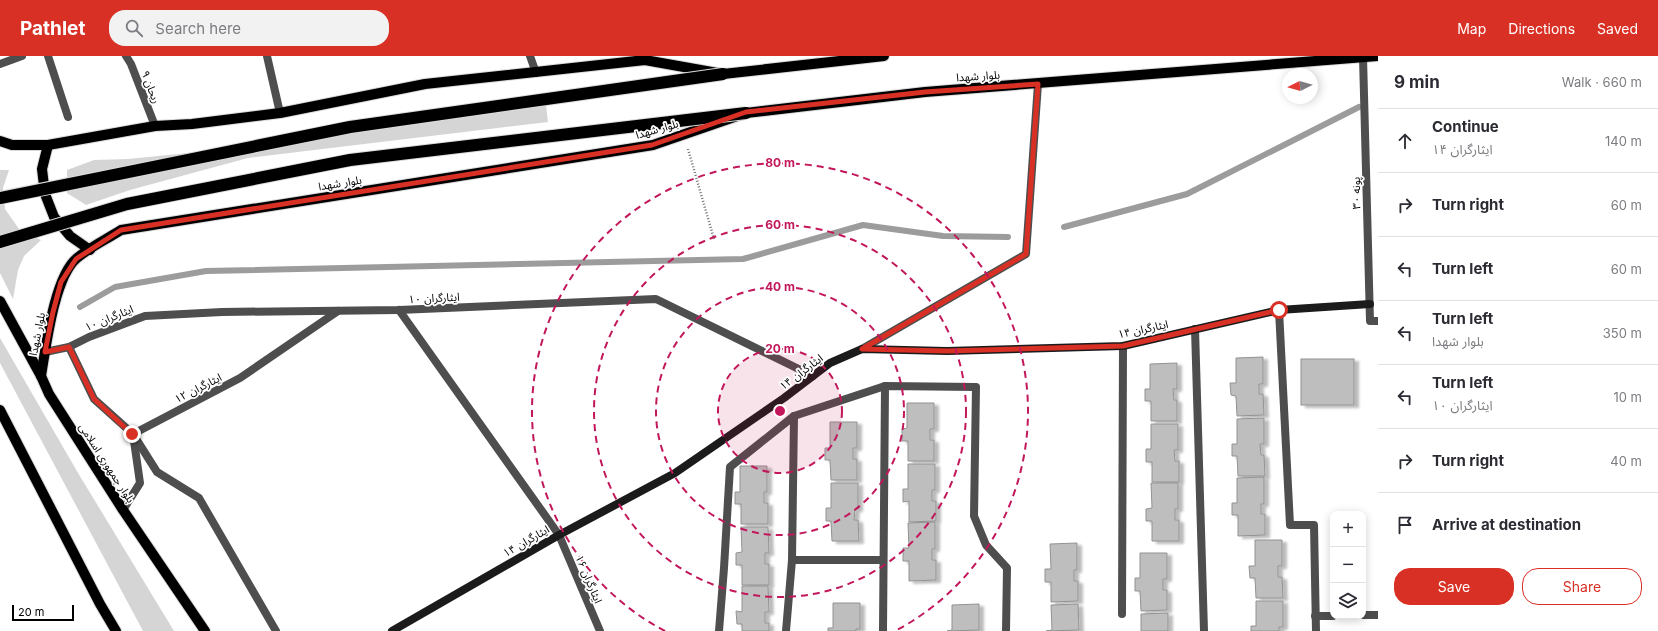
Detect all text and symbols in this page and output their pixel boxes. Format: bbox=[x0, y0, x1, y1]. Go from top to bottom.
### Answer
search box bbox=[109, 10, 389, 46]
text: Pathlet bbox=[20, 17, 85, 40]
icon: search bbox=[123, 17, 145, 39]
text: Search here bbox=[155, 19, 241, 38]
text: Map bbox=[1457, 20, 1486, 37]
text: Directions bbox=[1508, 20, 1575, 37]
text: Saved bbox=[1597, 20, 1638, 37]
street label: بلوار شهدا bbox=[956, 67, 1000, 85]
north arrow bbox=[1282, 68, 1318, 104]
street label: ریحان ۹ bbox=[138, 69, 164, 105]
text: 9 min bbox=[1394, 72, 1440, 92]
text: Walk · 660 m bbox=[1562, 74, 1642, 90]
street label: بلوار شهدا bbox=[634, 116, 680, 142]
text: Continue bbox=[1432, 117, 1499, 136]
icon: ahead bbox=[1394, 130, 1416, 152]
text: 140 m bbox=[1605, 133, 1642, 149]
text: ایثارگران ۱۴ bbox=[1432, 141, 1493, 157]
text: 80 m bbox=[765, 155, 795, 170]
street label: بلوار شهدا bbox=[317, 173, 363, 193]
street label: پونه ۳۰ bbox=[1349, 177, 1364, 209]
icon: right bbox=[1394, 194, 1416, 216]
text: Turn right bbox=[1432, 195, 1504, 214]
text: 60 m bbox=[1611, 197, 1642, 213]
text: 60 m bbox=[765, 217, 795, 232]
icon: left bbox=[1394, 258, 1416, 280]
text: Turn left bbox=[1432, 259, 1493, 278]
text: 60 m bbox=[1611, 261, 1642, 277]
text: 40 m bbox=[765, 279, 795, 294]
street label: ایثارگران ۱۰ bbox=[408, 290, 460, 306]
route start bbox=[1270, 301, 1288, 319]
street label: ایثارگران ۱۰ bbox=[83, 302, 135, 334]
text: Turn left bbox=[1432, 309, 1493, 328]
street label: بلوار شهدا bbox=[26, 311, 48, 357]
street label: ایثارگران ۱۴ bbox=[1116, 317, 1170, 341]
icon: left bbox=[1394, 322, 1416, 344]
text: 350 m bbox=[1603, 325, 1642, 341]
text: بلوار شهدا bbox=[1432, 333, 1484, 349]
text: 20 m bbox=[765, 341, 795, 356]
street label: ایثارگران ۱۴ bbox=[776, 351, 826, 393]
street label: ایثارگران ۱۲ bbox=[172, 370, 224, 406]
text: Turn left bbox=[1432, 373, 1493, 392]
icon: left bbox=[1394, 386, 1416, 408]
text: 10 m bbox=[1613, 389, 1642, 405]
text: ایثارگران ۱۰ bbox=[1432, 397, 1493, 413]
centre of rings bbox=[773, 404, 787, 418]
street label: بلوار جمهوری اسلامی bbox=[76, 421, 138, 505]
route end bbox=[123, 425, 141, 443]
icon: right bbox=[1394, 450, 1416, 472]
text: Turn right bbox=[1432, 451, 1504, 470]
text: 40 m bbox=[1610, 453, 1642, 469]
map controls bbox=[1330, 511, 1366, 619]
button: + bbox=[1330, 511, 1366, 547]
icon: arrive bbox=[1394, 514, 1416, 536]
text: Arrive at destination bbox=[1432, 515, 1581, 534]
street label: ایثارگران ۱۴ bbox=[500, 522, 552, 560]
button: − bbox=[1330, 547, 1366, 583]
street label: ایثارگران ۱۶ bbox=[572, 553, 605, 605]
button: Save bbox=[1394, 568, 1514, 605]
button: Share bbox=[1522, 568, 1642, 605]
button: layers bbox=[1330, 583, 1366, 619]
scale bar bbox=[12, 603, 74, 622]
text: 20 m bbox=[18, 605, 44, 619]

